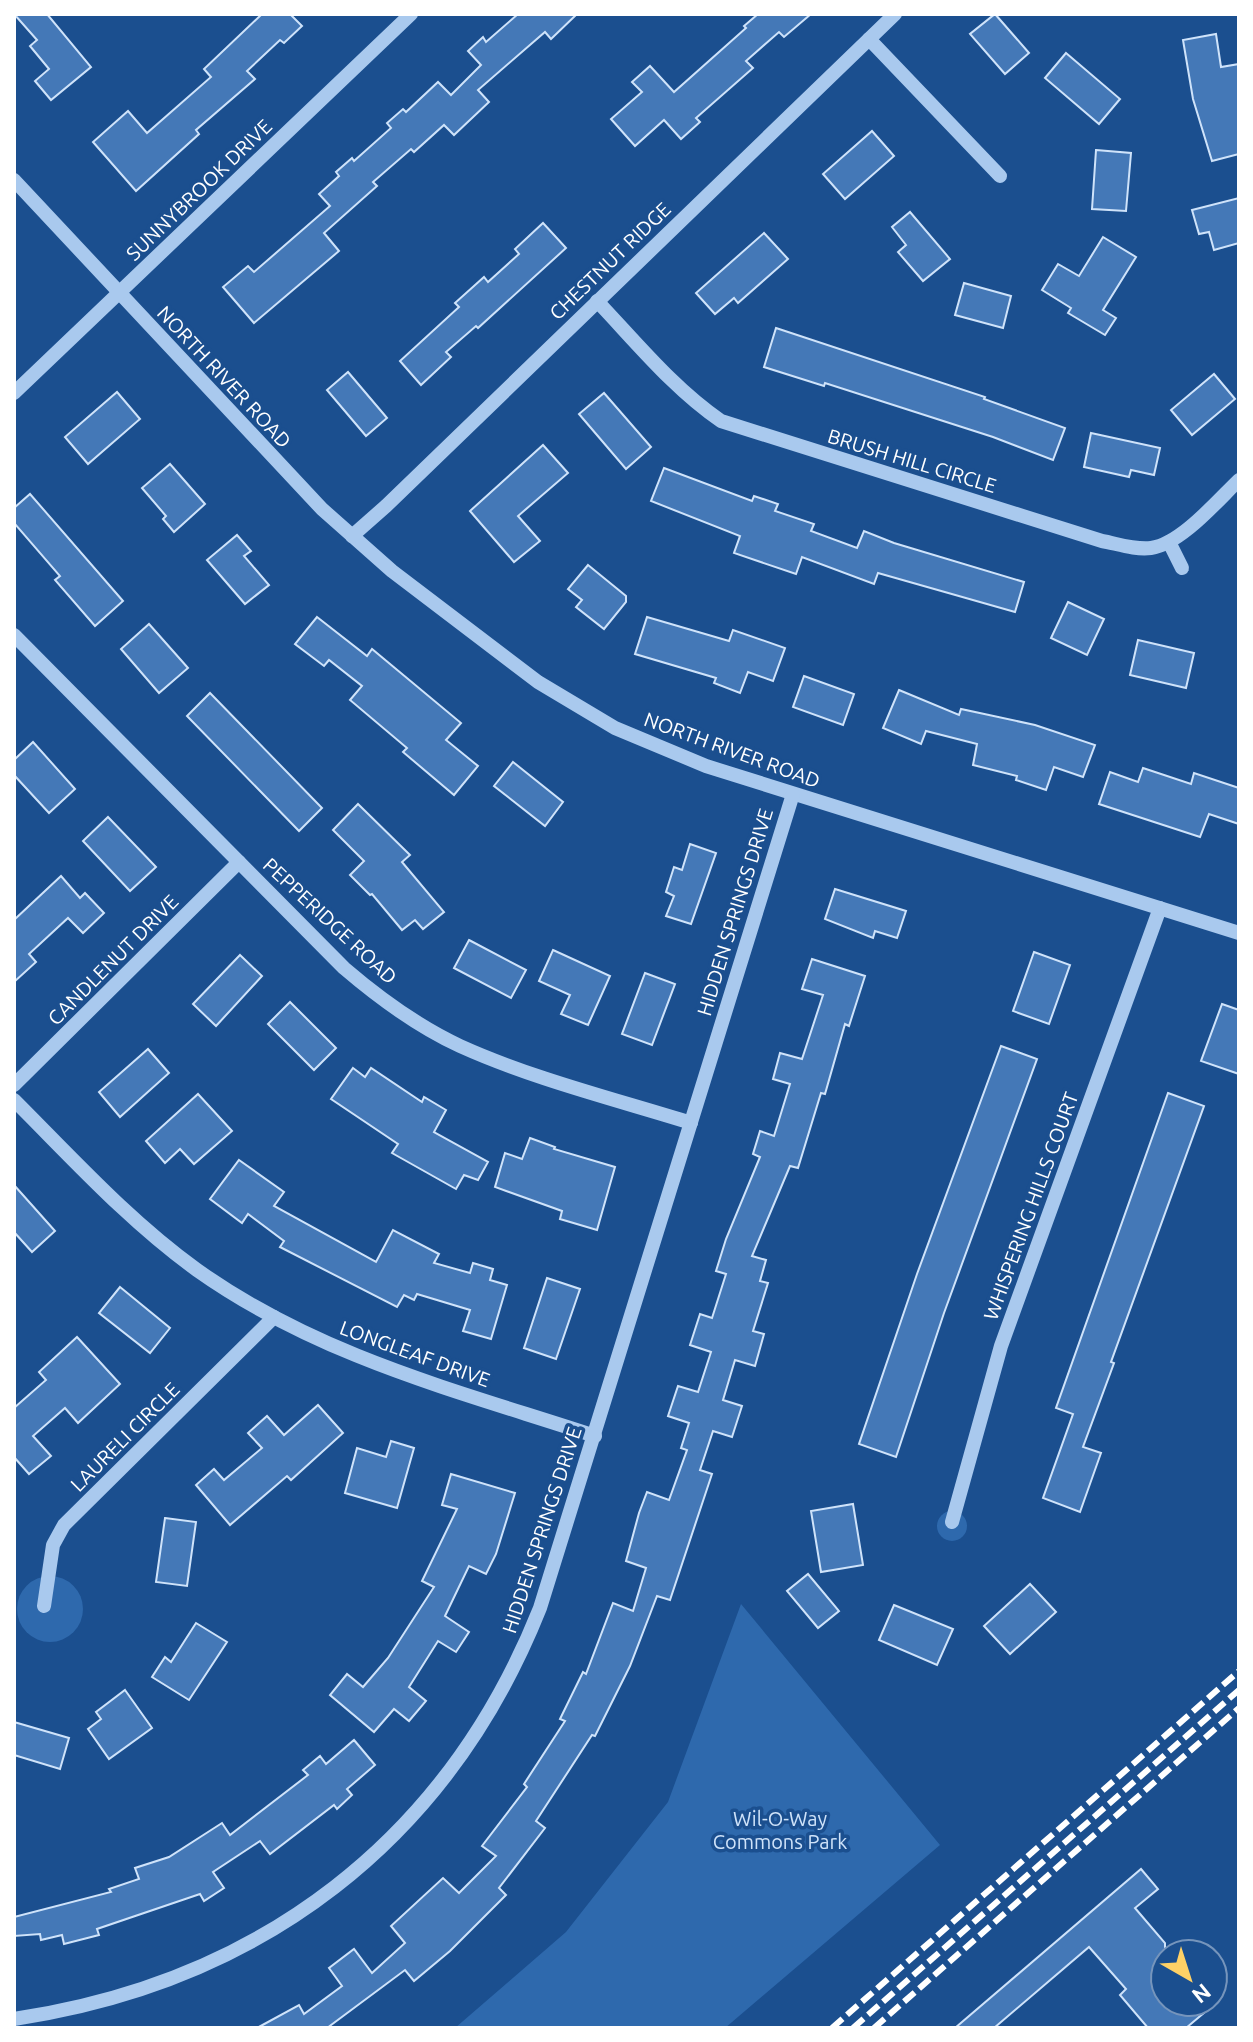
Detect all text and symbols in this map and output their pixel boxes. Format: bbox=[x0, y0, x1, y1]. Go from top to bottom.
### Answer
street label: SUNNYBROOK DRIVE bbox=[121, 114, 276, 265]
street label: CHESTNUT RIDGE bbox=[545, 197, 675, 324]
street label: NORTH RIVER ROAD bbox=[153, 301, 296, 452]
street label: BRUSH HILL CIRCLE bbox=[825, 424, 999, 497]
street label: NORTH RIVER ROAD bbox=[641, 707, 823, 792]
street label: HIDDEN SPRINGS DRIVE bbox=[692, 805, 777, 1018]
street label: PEPPERIDGE ROAD bbox=[259, 853, 402, 988]
street label: CANDLENUT DRIVE bbox=[43, 890, 183, 1030]
street label: WHISPERING HILLS COURT bbox=[979, 1089, 1082, 1323]
street label: LONGLEAF DRIVE bbox=[337, 1316, 493, 1391]
street label: LAURELI CIRCLE bbox=[65, 1377, 184, 1496]
street label: HIDDEN SPRINGS DRIVE bbox=[497, 1424, 586, 1636]
park label: Wil-O-Way Commons Park bbox=[713, 1807, 847, 1853]
north arrow bbox=[1149, 1938, 1229, 2018]
text: N bbox=[1188, 1979, 1216, 2009]

